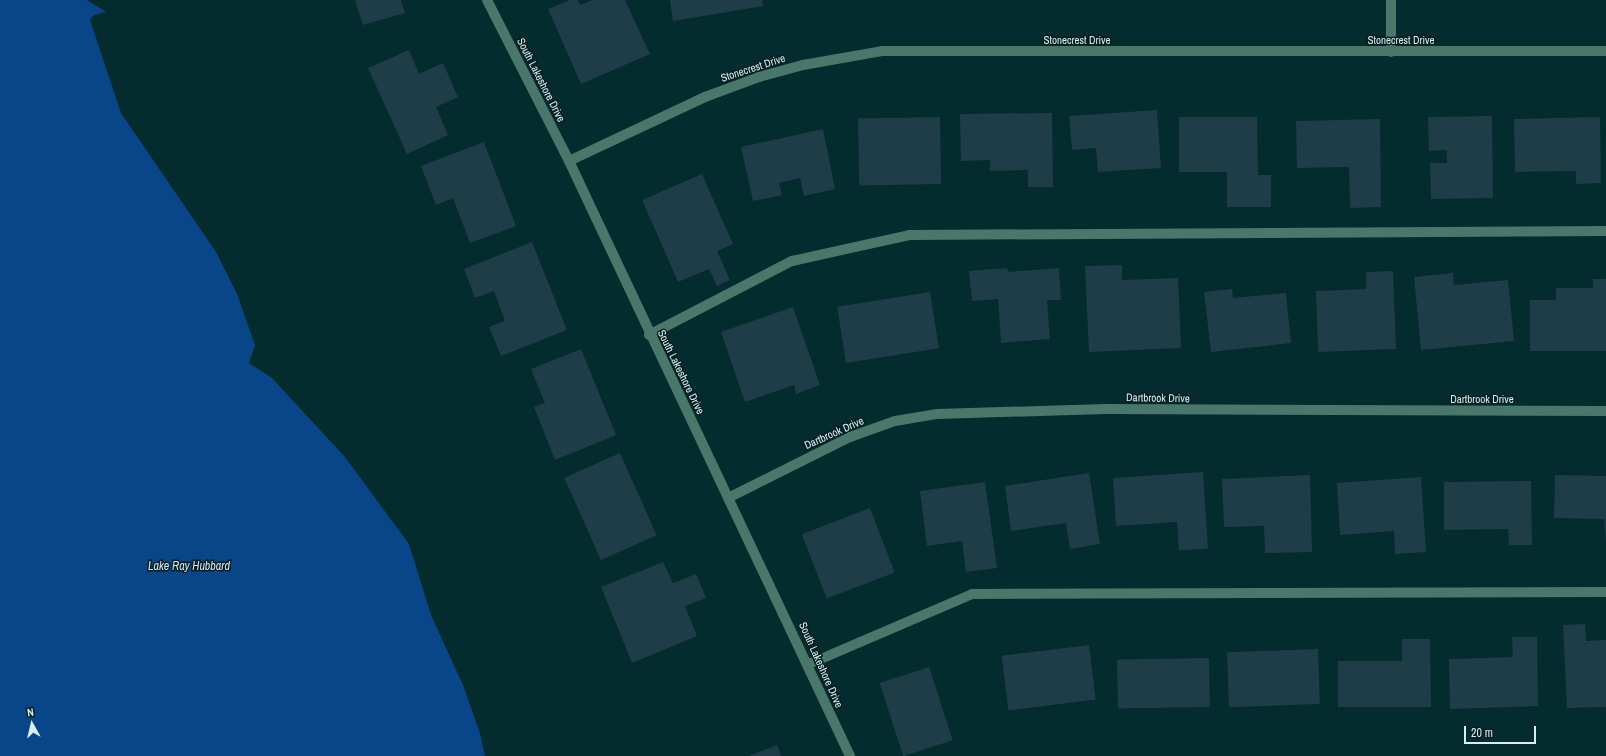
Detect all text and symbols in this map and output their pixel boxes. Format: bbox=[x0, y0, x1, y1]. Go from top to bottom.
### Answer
street label: Stonecrest Drive bbox=[1043, 33, 1111, 47]
street label: Stonecrest Drive bbox=[1367, 33, 1435, 47]
street label: South Lakeshore Drive bbox=[514, 36, 568, 124]
street label: Stonecrest Drive bbox=[719, 51, 787, 85]
street label: South Lakeshore Drive bbox=[655, 328, 707, 416]
street label: Dartbrook Drive bbox=[1126, 391, 1190, 405]
street label: Dartbrook Drive bbox=[1450, 392, 1514, 406]
street label: Dartbrook Drive bbox=[802, 414, 866, 452]
water label: Lake Ray Hubbard bbox=[148, 560, 230, 574]
street label: South Lakeshore Drive bbox=[796, 620, 846, 710]
north arrow bbox=[12, 704, 52, 744]
text: N bbox=[26, 705, 35, 720]
scale bar bbox=[1466, 718, 1538, 744]
text: 20 m bbox=[1471, 725, 1493, 741]

